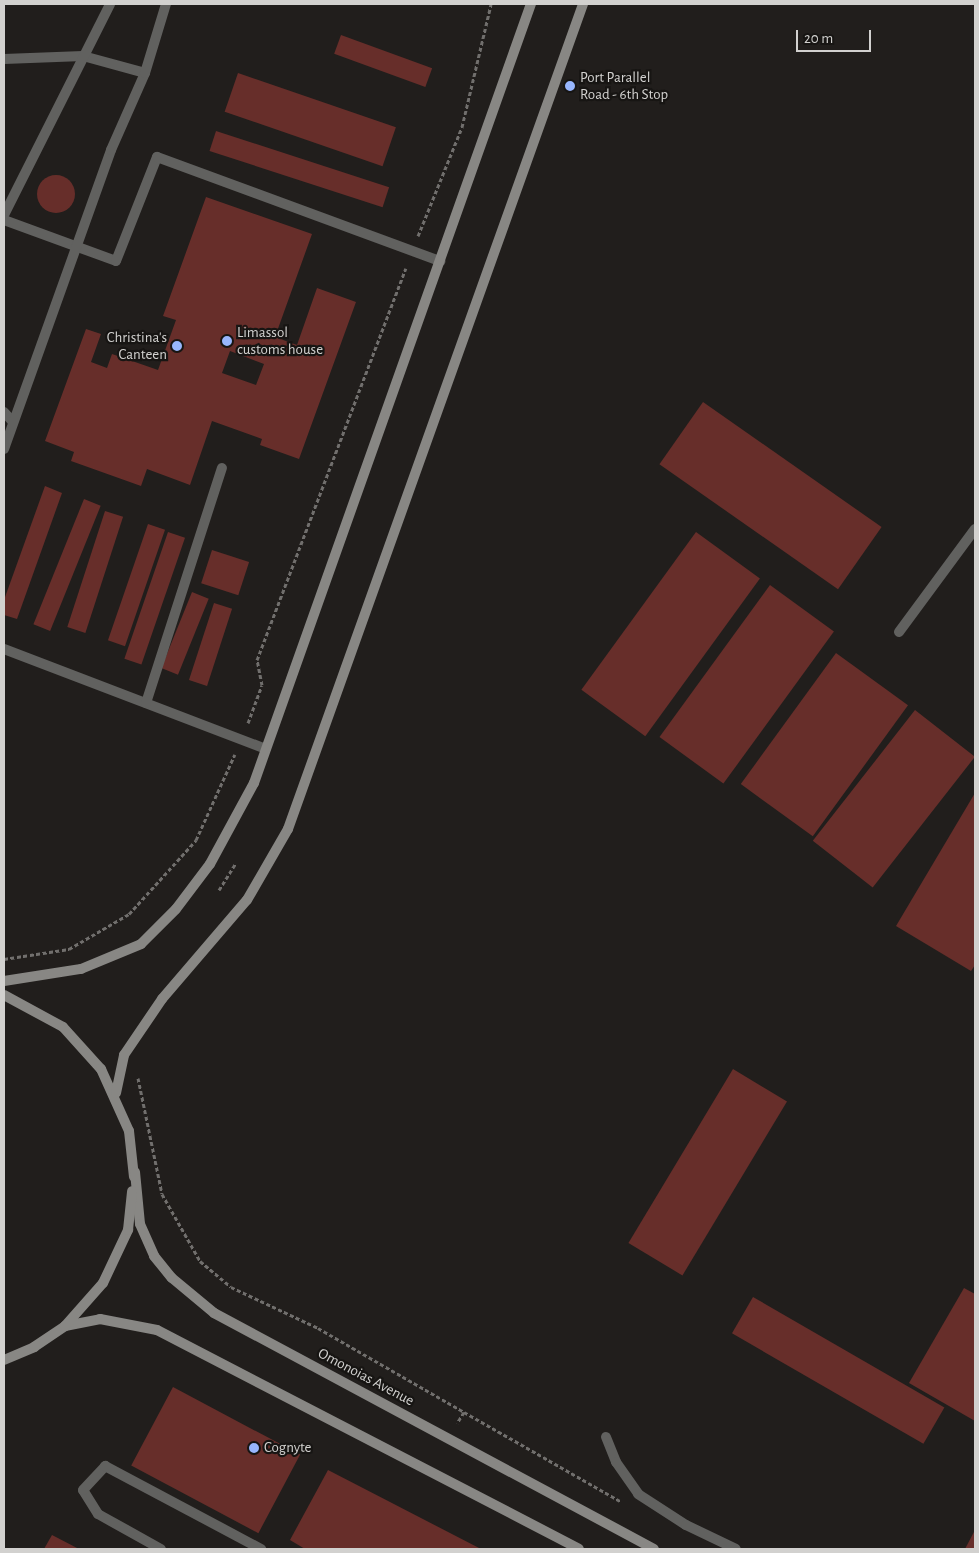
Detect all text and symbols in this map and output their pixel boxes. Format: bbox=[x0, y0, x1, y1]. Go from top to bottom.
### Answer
scale bar bbox=[799, 20, 874, 52]
text: 20 m bbox=[804, 31, 833, 46]
place label: Port Parallel Road - 6th Stop bbox=[580, 68, 668, 103]
marker: Port Parallel Road - 6th Stop bbox=[564, 80, 576, 92]
place label: Limassol customs house bbox=[237, 323, 323, 358]
place label: Christina's Canteen bbox=[107, 328, 167, 363]
marker: Limassol customs house bbox=[221, 335, 233, 347]
marker: Christina's Canteen bbox=[171, 340, 183, 352]
street label: Omonoias Avenue bbox=[315, 1344, 417, 1410]
place label: Cognyte bbox=[264, 1439, 312, 1457]
marker: Cognyte bbox=[248, 1442, 260, 1454]

